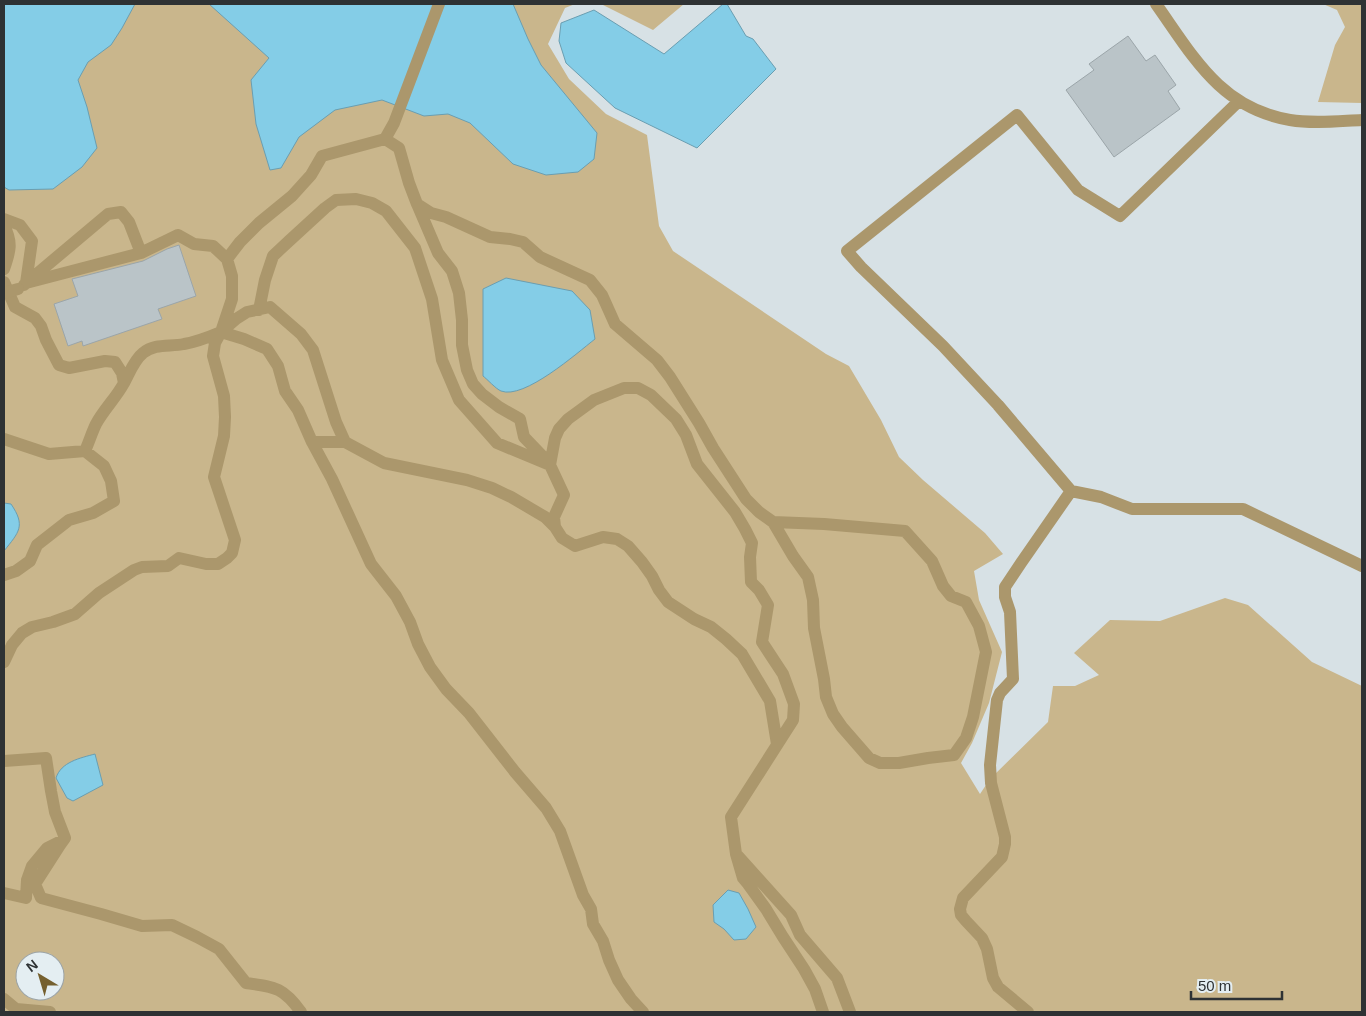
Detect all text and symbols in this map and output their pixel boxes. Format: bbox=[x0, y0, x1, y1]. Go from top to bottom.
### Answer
north arrow bbox=[15, 951, 65, 1001]
text: N bbox=[23, 956, 41, 975]
scale bar bbox=[1191, 968, 1282, 1000]
text: 50 m bbox=[1198, 977, 1231, 994]

